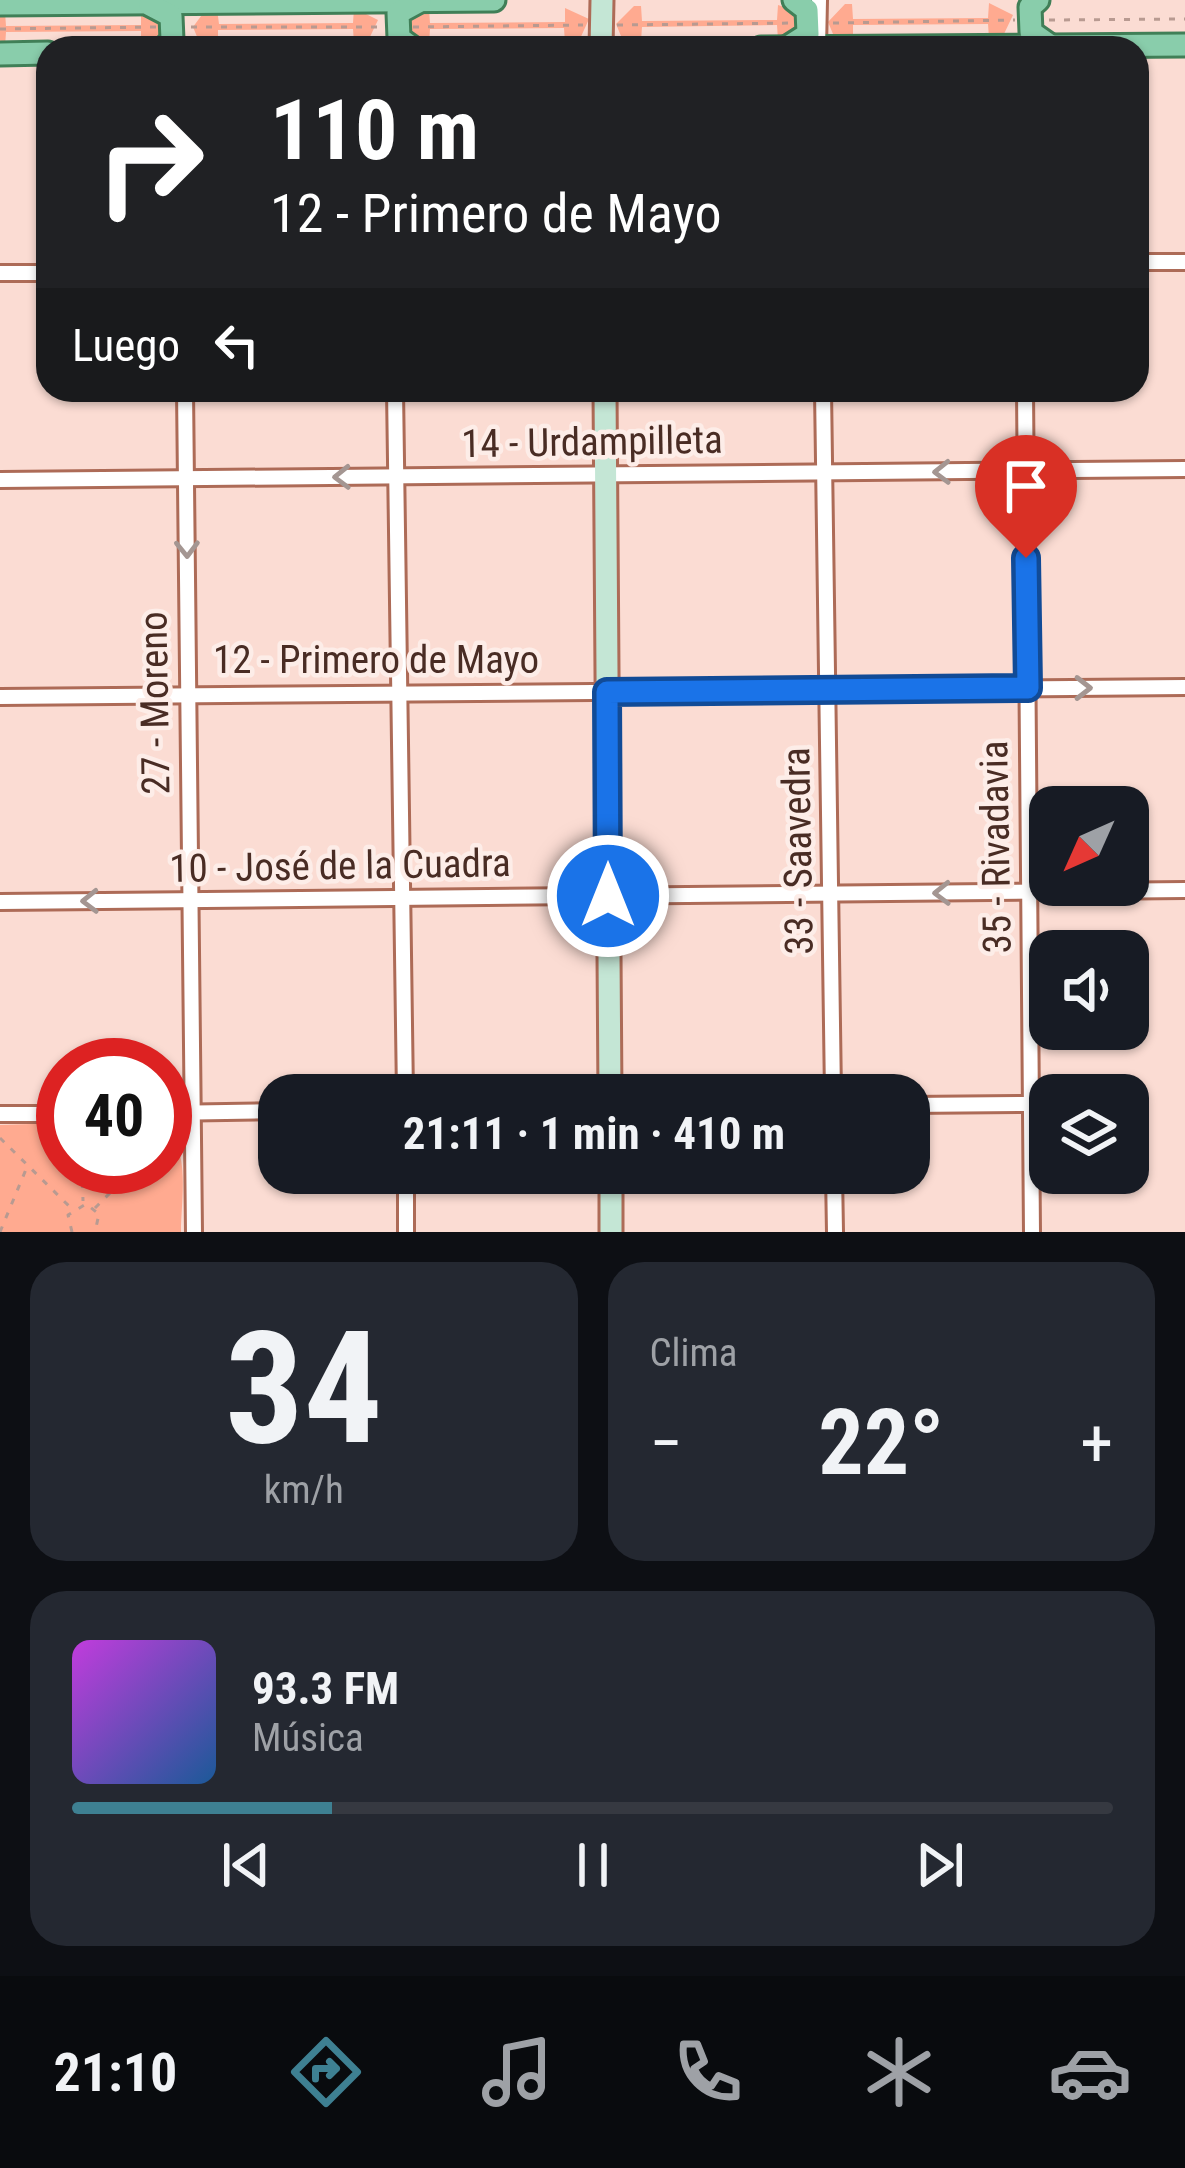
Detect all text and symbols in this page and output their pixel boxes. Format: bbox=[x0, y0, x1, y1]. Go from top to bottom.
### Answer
text: 110 m bbox=[270, 81, 479, 180]
icon: right bbox=[72, 84, 228, 240]
text: 12 - Primero de Mayo bbox=[270, 182, 722, 245]
icon: left bbox=[204, 312, 270, 378]
text: Luego bbox=[72, 319, 180, 372]
street label: 14 - Urdampilleta bbox=[461, 417, 723, 467]
pin bbox=[975, 435, 1077, 558]
icon: arrive bbox=[993, 453, 1059, 519]
one-way arrow bbox=[932, 458, 951, 484]
one-way arrow bbox=[332, 464, 350, 490]
one-way arrow bbox=[174, 541, 200, 559]
street label: 27 - Moreno bbox=[130, 611, 180, 795]
street label: 12 - Primero de Mayo bbox=[213, 637, 539, 683]
one-way arrow bbox=[1074, 675, 1093, 701]
street label: 35 - Rivadavia bbox=[971, 740, 1021, 954]
street label: 33 - Saavedra bbox=[773, 747, 823, 955]
north arrow bbox=[1029, 786, 1149, 906]
map controls bbox=[1029, 786, 1149, 1194]
position arrow bbox=[545, 833, 671, 959]
street label: 10 - José de la Cuadra bbox=[169, 840, 511, 892]
one-way arrow bbox=[932, 880, 950, 906]
one-way arrow bbox=[80, 888, 98, 914]
button: sound bbox=[1029, 930, 1149, 1050]
speed limit sign: 40 bbox=[36, 1038, 192, 1194]
button: layers bbox=[1029, 1074, 1149, 1194]
text: 21:11 · 1 min · 410 m bbox=[403, 1107, 785, 1160]
text: 34 bbox=[225, 1297, 383, 1480]
text: Clima bbox=[650, 1330, 738, 1376]
text: 22° bbox=[818, 1391, 944, 1496]
text: − bbox=[650, 1405, 683, 1482]
text: + bbox=[1080, 1405, 1113, 1482]
text: km/h bbox=[264, 1467, 344, 1513]
text: 93.3 FM bbox=[252, 1662, 399, 1715]
text: Música bbox=[252, 1715, 364, 1761]
icon: previous bbox=[213, 1832, 279, 1898]
icon: pause bbox=[560, 1832, 626, 1898]
icon: next bbox=[907, 1832, 973, 1898]
icon: directions bbox=[284, 2030, 368, 2114]
icon: music bbox=[475, 2030, 559, 2114]
icon: phone bbox=[666, 2030, 750, 2114]
icon: climate bbox=[857, 2030, 941, 2114]
icon: car bbox=[1048, 2030, 1132, 2114]
text: 21:10 bbox=[53, 2041, 177, 2104]

